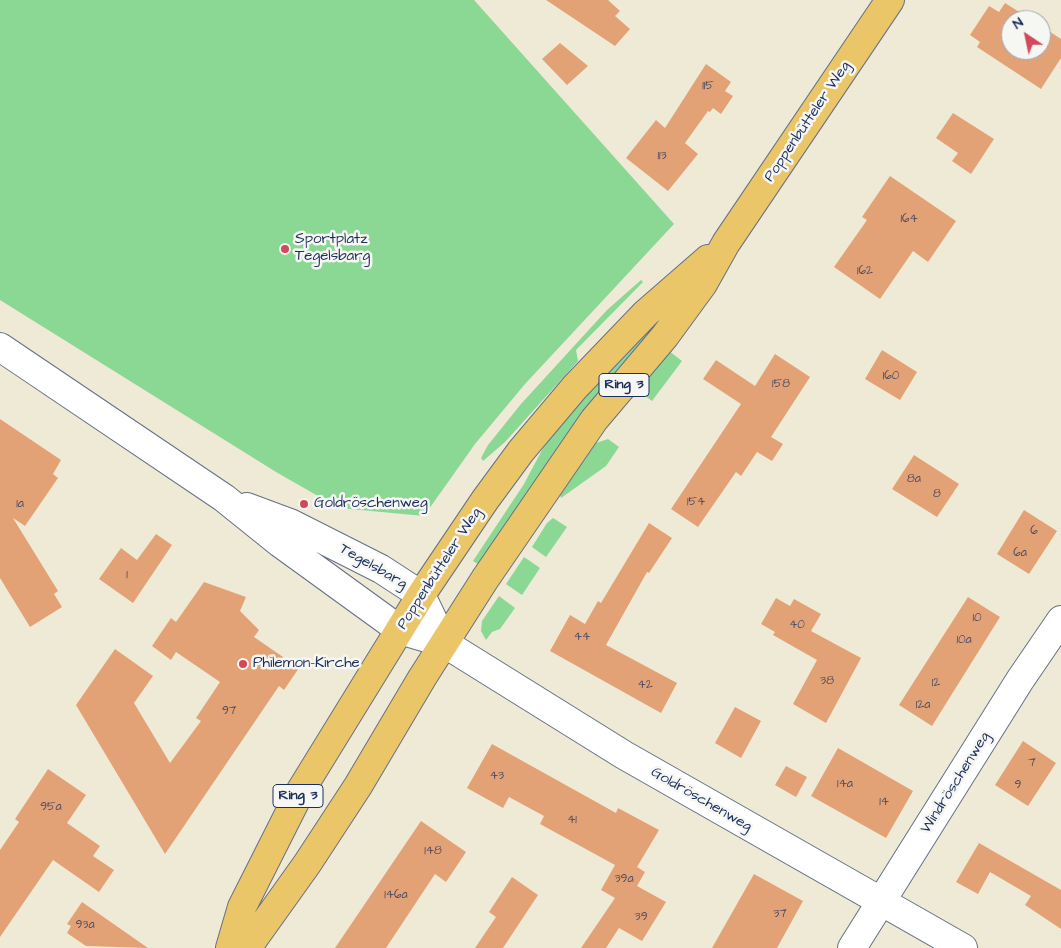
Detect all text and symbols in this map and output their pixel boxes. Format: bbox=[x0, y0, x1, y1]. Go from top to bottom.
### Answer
north arrow bbox=[1001, 10, 1051, 60]
text: N bbox=[1009, 13, 1027, 34]
street label: Poppenbütteler Weg bbox=[761, 58, 855, 186]
house number: 115 bbox=[702, 79, 714, 93]
house number: 113 bbox=[657, 149, 667, 163]
house number: 164 bbox=[900, 212, 918, 226]
place label: Sportplatz Tegelsbarg bbox=[295, 231, 370, 266]
marker: Sportplatz Tegelsbarg bbox=[279, 243, 291, 255]
house number: 162 bbox=[857, 264, 873, 278]
house number: 160 bbox=[883, 369, 899, 383]
road number: Ring 3 bbox=[599, 374, 649, 396]
house number: 158 bbox=[772, 377, 790, 391]
house number: 8a bbox=[907, 472, 921, 486]
house number: 8 bbox=[933, 487, 941, 501]
place label: Goldröschenweg bbox=[314, 495, 428, 513]
house number: 154 bbox=[687, 495, 705, 509]
house number: 1a bbox=[16, 497, 24, 511]
marker: Goldröschenweg bbox=[298, 498, 310, 510]
street label: Poppenbütteler Weg bbox=[394, 505, 486, 633]
house number: 6 bbox=[1030, 524, 1038, 538]
street label: Tegelsbarg bbox=[336, 540, 410, 594]
house number: 6a bbox=[1013, 546, 1027, 560]
house number: 1 bbox=[126, 568, 128, 582]
house number: 10 bbox=[972, 611, 982, 625]
house number: 40 bbox=[789, 618, 805, 632]
house number: 44 bbox=[574, 630, 590, 644]
house number: 10a bbox=[956, 633, 972, 647]
place label: Philemon-Kirche bbox=[253, 655, 360, 673]
marker: Philemon-Kirche bbox=[237, 658, 249, 670]
house number: 38 bbox=[820, 674, 834, 688]
house number: 12 bbox=[932, 676, 940, 690]
house number: 42 bbox=[637, 678, 653, 692]
house number: 12a bbox=[916, 698, 930, 712]
house number: 97 bbox=[222, 704, 236, 718]
street label: Windröschenweg bbox=[918, 729, 994, 837]
house number: 7 bbox=[1028, 756, 1036, 770]
street label: Goldröschenweg bbox=[647, 764, 755, 836]
house number: 43 bbox=[490, 769, 504, 783]
house number: 14a bbox=[837, 777, 853, 791]
house number: 9 bbox=[1015, 778, 1021, 792]
road number: Ring 3 bbox=[273, 784, 323, 808]
house number: 14 bbox=[879, 795, 889, 809]
house number: 95a bbox=[40, 800, 62, 814]
house number: 41 bbox=[567, 813, 577, 827]
house number: 148 bbox=[424, 844, 442, 858]
house number: 39a bbox=[614, 872, 634, 886]
house number: 146a bbox=[384, 888, 408, 902]
house number: 37 bbox=[773, 907, 787, 921]
house number: 39 bbox=[635, 910, 647, 924]
house number: 93a bbox=[75, 918, 95, 932]

